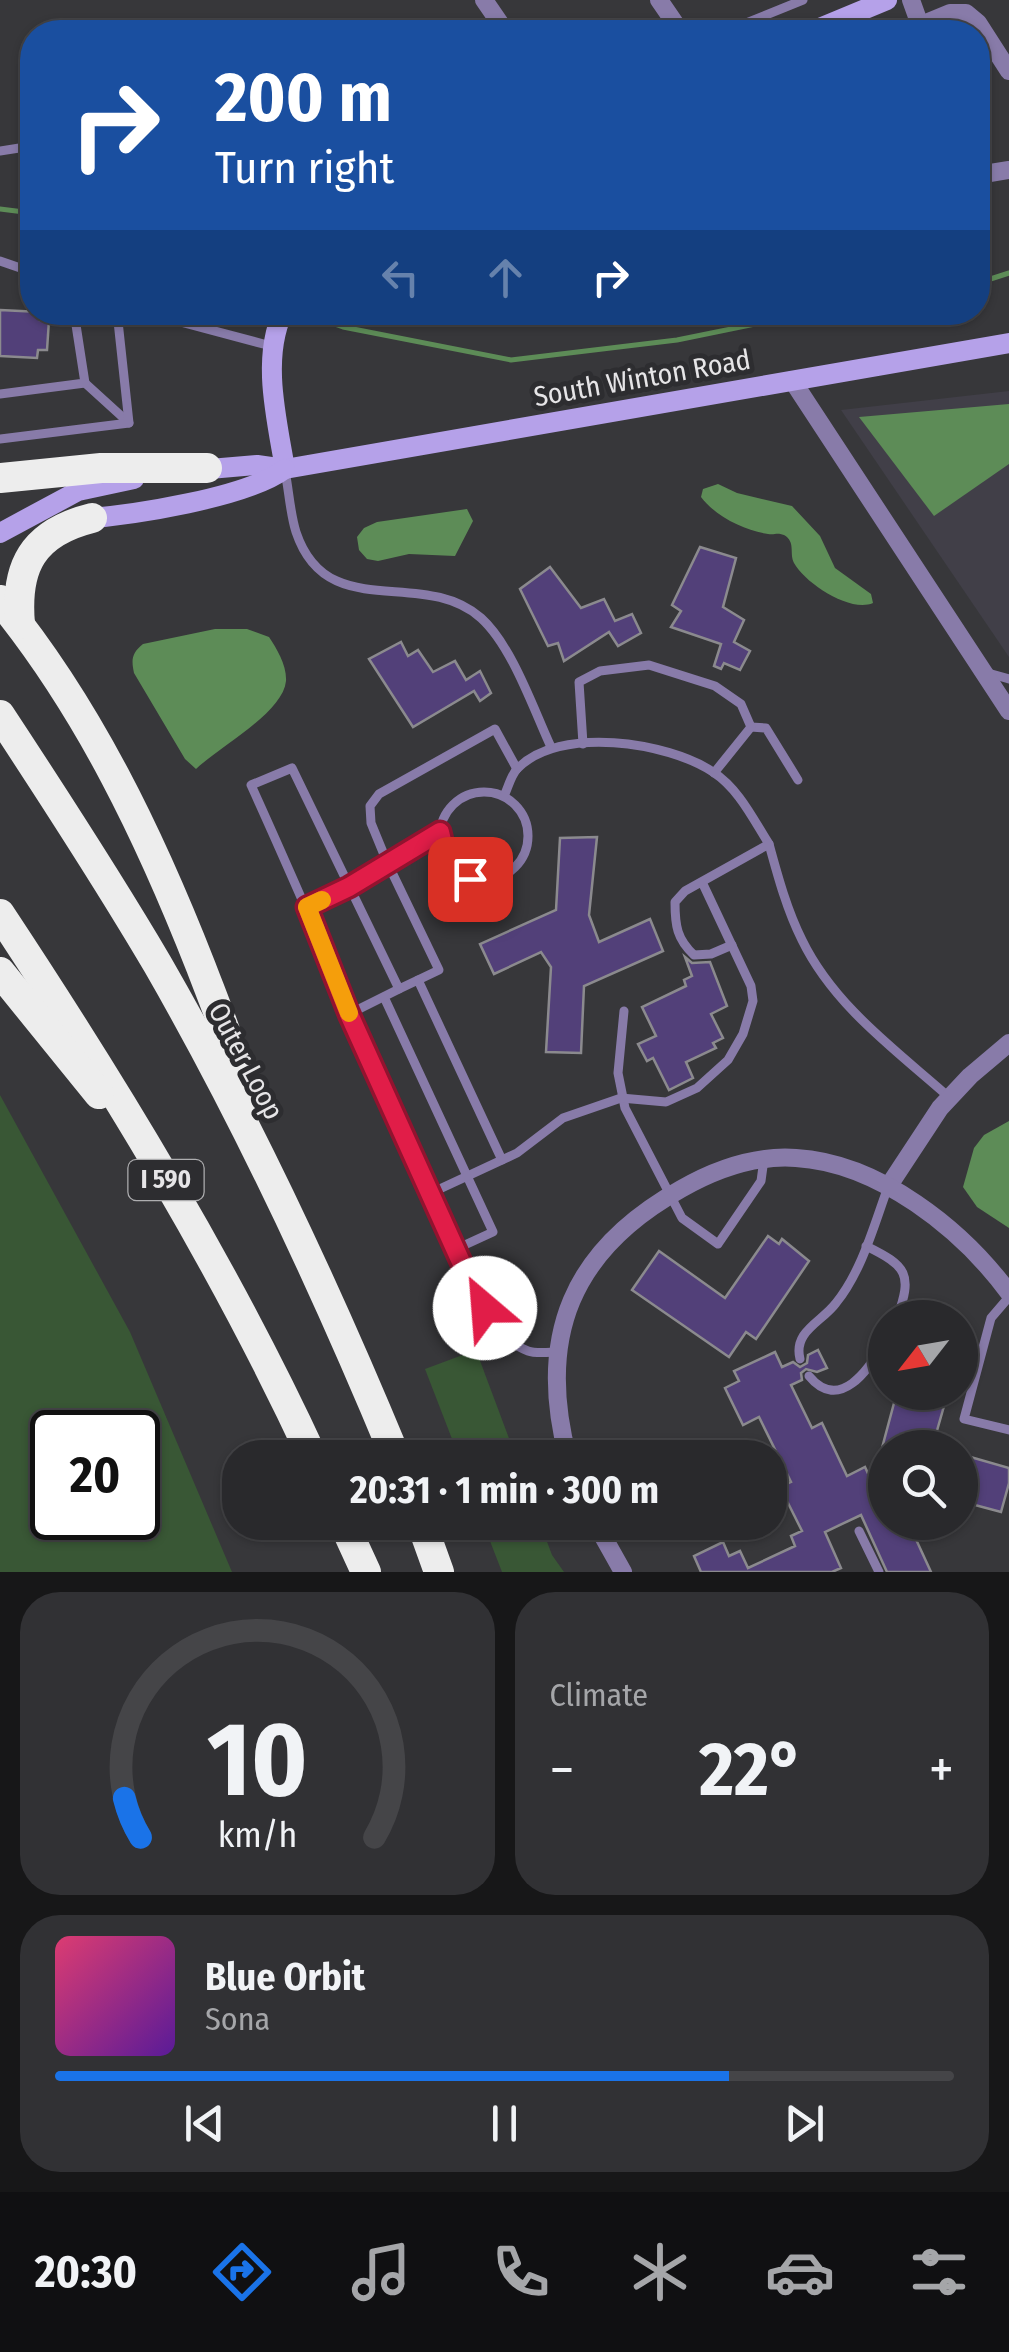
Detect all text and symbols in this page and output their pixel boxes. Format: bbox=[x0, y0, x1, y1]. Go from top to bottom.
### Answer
text: 200 m bbox=[215, 56, 392, 140]
icon: right bbox=[50, 60, 180, 190]
text: Turn right bbox=[215, 141, 394, 195]
icon: left bbox=[373, 250, 428, 305]
icon: ahead bbox=[478, 250, 533, 305]
icon: right bbox=[583, 250, 638, 305]
street label: South Winton Road bbox=[531, 343, 753, 413]
pin bbox=[428, 837, 513, 922]
icon: arrive bbox=[443, 852, 498, 907]
street label: Outer Loop bbox=[202, 997, 290, 1125]
road number: I 590 bbox=[128, 1160, 204, 1200]
position arrow bbox=[433, 1256, 537, 1360]
north arrow bbox=[868, 1300, 978, 1410]
map controls bbox=[868, 1300, 978, 1540]
speed limit sign: 20 bbox=[30, 1410, 160, 1540]
button: search bbox=[868, 1430, 978, 1540]
text: 20:31 · 1 min · 300 m bbox=[350, 1467, 659, 1513]
text: Climate bbox=[550, 1676, 648, 1714]
text: 10 bbox=[207, 1698, 308, 1823]
text: 22° bbox=[699, 1725, 804, 1815]
text: − bbox=[550, 1737, 574, 1803]
text: + bbox=[929, 1737, 954, 1803]
text: km/h bbox=[217, 1814, 297, 1856]
text: Blue Orbit bbox=[205, 1954, 365, 2000]
text: Sona bbox=[205, 2000, 270, 2038]
icon: previous bbox=[177, 2096, 232, 2151]
icon: pause bbox=[477, 2096, 532, 2151]
icon: next bbox=[777, 2096, 832, 2151]
icon: directions bbox=[207, 2237, 277, 2307]
icon: music bbox=[346, 2237, 416, 2307]
icon: phone bbox=[486, 2237, 556, 2307]
icon: climate bbox=[625, 2237, 695, 2307]
icon: car bbox=[765, 2237, 835, 2307]
icon: filters bbox=[904, 2237, 974, 2307]
text: 20:30 bbox=[35, 2245, 137, 2299]

